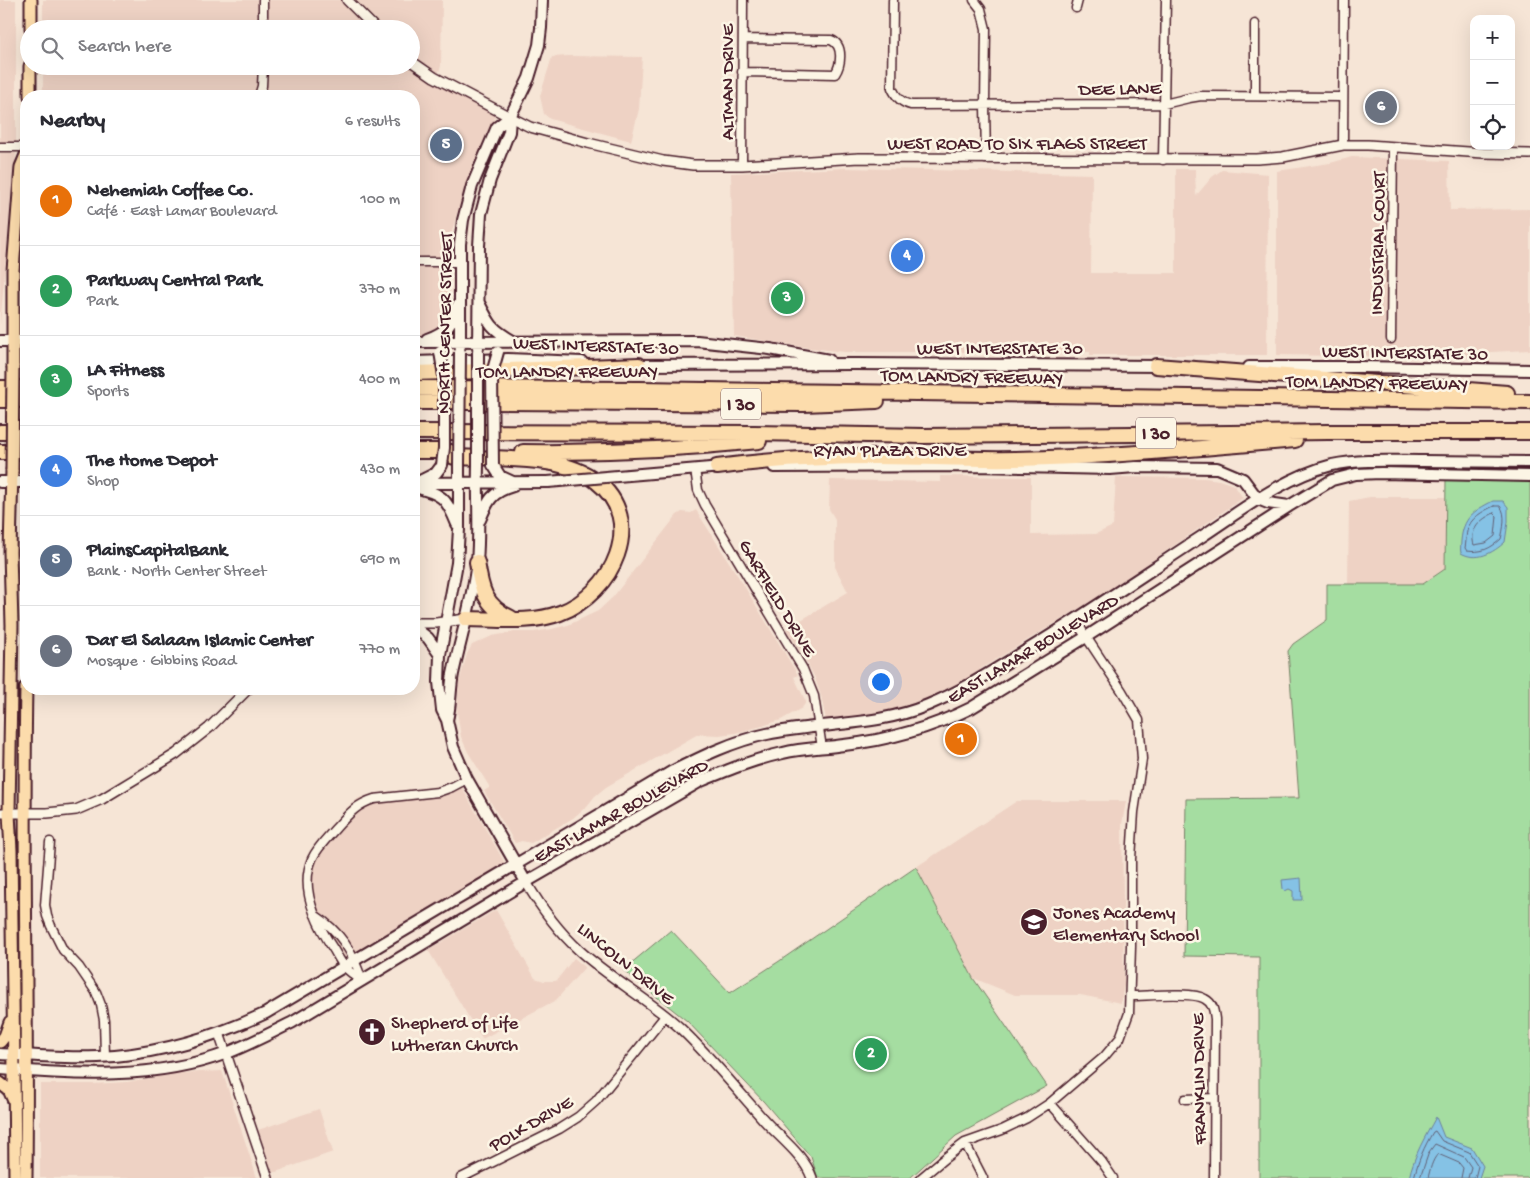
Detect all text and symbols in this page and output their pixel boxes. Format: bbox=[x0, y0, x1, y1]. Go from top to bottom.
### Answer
map controls bbox=[1470, 15, 1515, 150]
button: + bbox=[1470, 15, 1515, 60]
search box bbox=[20, 20, 420, 75]
street label: ALTMAN DRIVE bbox=[718, 23, 741, 140]
icon: search bbox=[38, 34, 66, 62]
text: Search here bbox=[78, 36, 172, 59]
button: − bbox=[1470, 60, 1515, 105]
street label: DEE LANE bbox=[1076, 78, 1163, 103]
pin: 6 bbox=[1365, 88, 1397, 126]
button: locate bbox=[1470, 105, 1515, 150]
text: Nearby bbox=[40, 110, 105, 135]
text: 6 results bbox=[345, 113, 400, 132]
pin: 5 bbox=[430, 126, 462, 164]
street label: WEST ROAD TO SIX FLAGS STREET bbox=[887, 134, 1147, 157]
street label: INDUSTRIAL COURT bbox=[1367, 170, 1392, 315]
text: Nehemiah Coffee Co. bbox=[87, 180, 254, 203]
text: 1 bbox=[53, 191, 59, 210]
text: 100 m bbox=[360, 191, 400, 210]
text: Café · East Lamar Boulevard bbox=[87, 203, 277, 222]
street label: NORTH CENTER STREET bbox=[433, 231, 460, 414]
pin: 4 bbox=[891, 237, 923, 275]
text: Parkway Central Park bbox=[87, 270, 261, 293]
pin: 3 bbox=[771, 279, 803, 317]
text: 2 bbox=[52, 281, 60, 300]
text: 370 m bbox=[359, 281, 400, 300]
text: Park bbox=[87, 293, 118, 312]
street label: WEST INTERSTATE 30 bbox=[512, 333, 680, 362]
street label: WEST INTERSTATE 30 bbox=[917, 339, 1083, 362]
street label: WEST INTERSTATE 30 bbox=[1322, 342, 1488, 367]
text: LA Fitness bbox=[87, 360, 164, 383]
street label: TOM LANDRY FREEWAY bbox=[475, 362, 658, 385]
street label: TOM LANDRY FREEWAY bbox=[880, 365, 1063, 392]
text: 3 bbox=[52, 371, 60, 390]
text: 400 m bbox=[359, 371, 400, 390]
street label: TOM LANDRY FREEWAY bbox=[1285, 371, 1468, 398]
text: Sports bbox=[87, 383, 129, 402]
road number: I 30 bbox=[721, 388, 761, 419]
road number: I 30 bbox=[1136, 418, 1176, 448]
street label: RYAN PLAZA DRIVE bbox=[814, 441, 968, 464]
text: The Home Depot bbox=[87, 450, 216, 473]
text: 4 bbox=[52, 461, 60, 480]
text: 430 m bbox=[360, 461, 400, 480]
text: Shop bbox=[87, 473, 119, 492]
street label: GARFIELD DRIVE bbox=[732, 536, 821, 662]
text: PlainsCapitalBank bbox=[87, 540, 227, 563]
text: 5 bbox=[52, 551, 60, 570]
text: 690 m bbox=[360, 551, 400, 570]
text: Bank · North Center Street bbox=[87, 563, 266, 582]
street label: EAST LAMAR BOULEVARD bbox=[944, 589, 1124, 710]
text: Dar El Salaam Islamic Center bbox=[87, 630, 313, 653]
text: 6 bbox=[52, 641, 60, 660]
text: 770 m bbox=[359, 641, 400, 660]
text: Mosque · Gibbins Road bbox=[87, 653, 236, 672]
your location bbox=[868, 669, 894, 695]
pin: 1 bbox=[945, 720, 977, 758]
street label: EAST LAMAR BOULEVARD bbox=[531, 754, 713, 870]
place label: Jones Academy Elementary School bbox=[1053, 903, 1199, 948]
school or university icon: Jones Academy Elementary School bbox=[1019, 907, 1049, 937]
street label: LINCOLN DRIVE bbox=[571, 918, 679, 1012]
street label: FRANKLIN DRIVE bbox=[1188, 1012, 1213, 1146]
place label: Shepherd of Life Lutheran Church bbox=[391, 1013, 519, 1058]
church icon: Shepherd of Life Lutheran Church bbox=[357, 1017, 387, 1047]
pin: 2 bbox=[855, 1035, 887, 1073]
street label: POLK DRIVE bbox=[485, 1091, 579, 1159]

